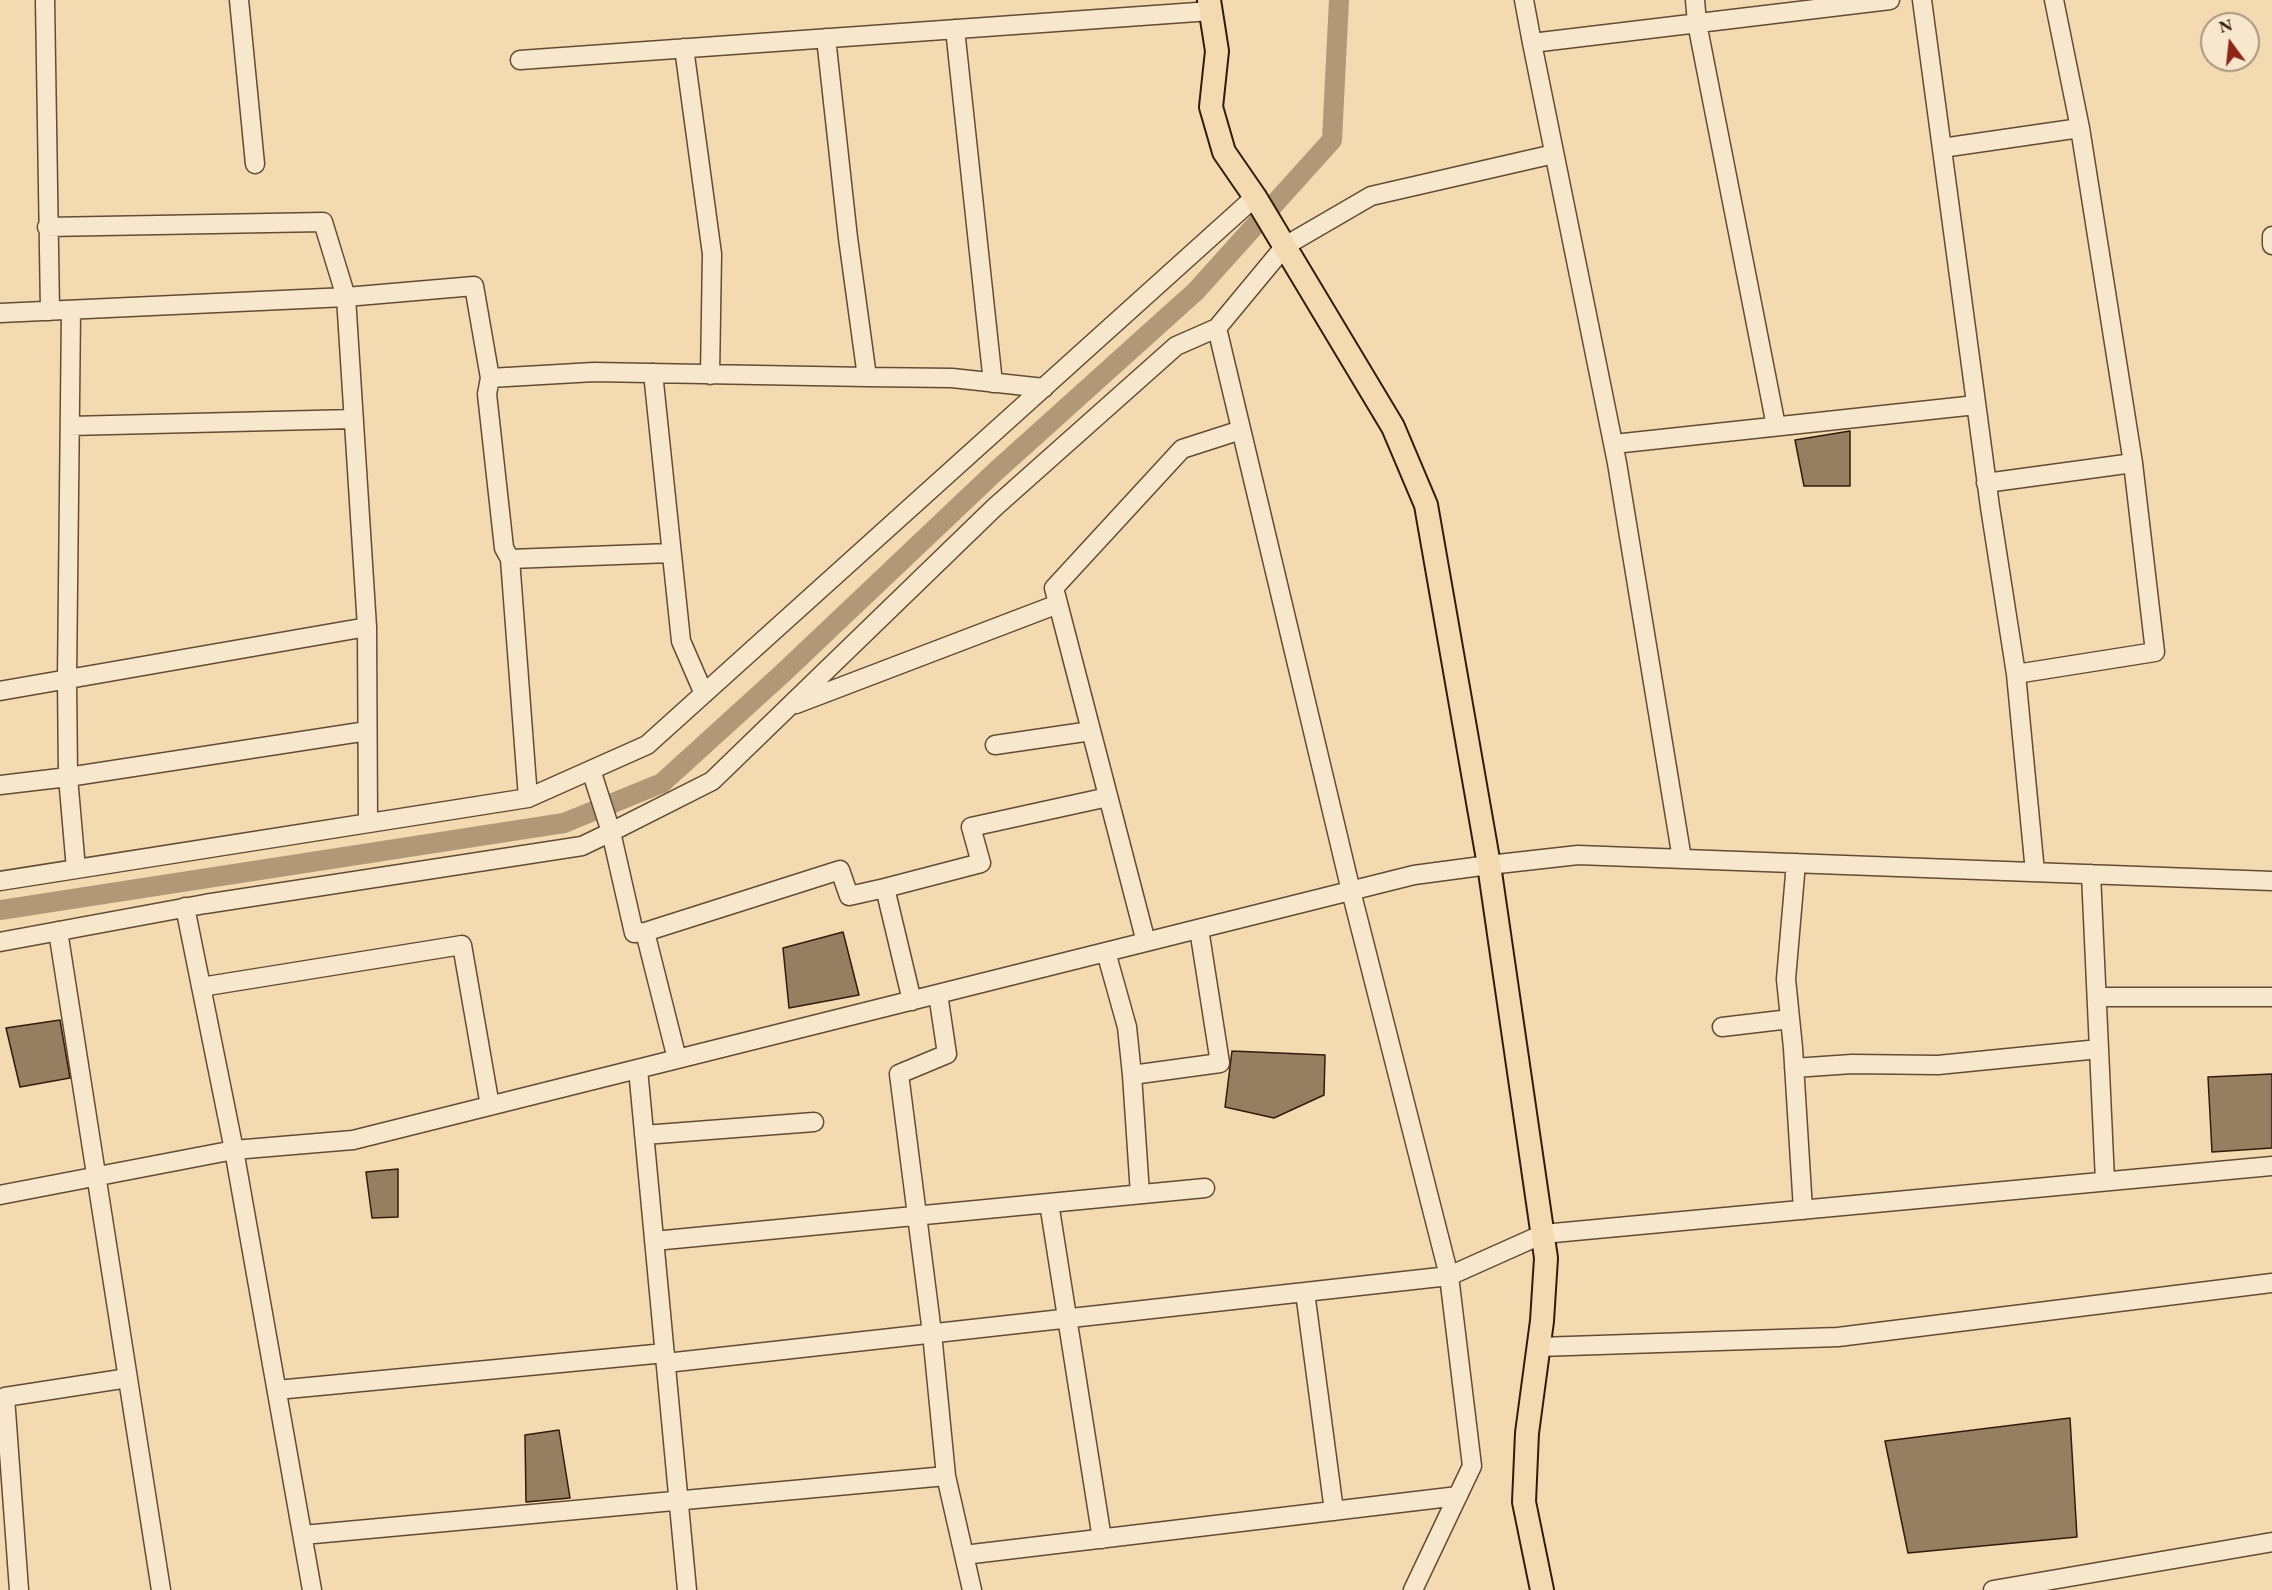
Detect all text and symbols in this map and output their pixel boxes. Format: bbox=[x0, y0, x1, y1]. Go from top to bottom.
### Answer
north arrow bbox=[2200, 12, 2260, 72]
text: N bbox=[2217, 14, 2235, 38]

